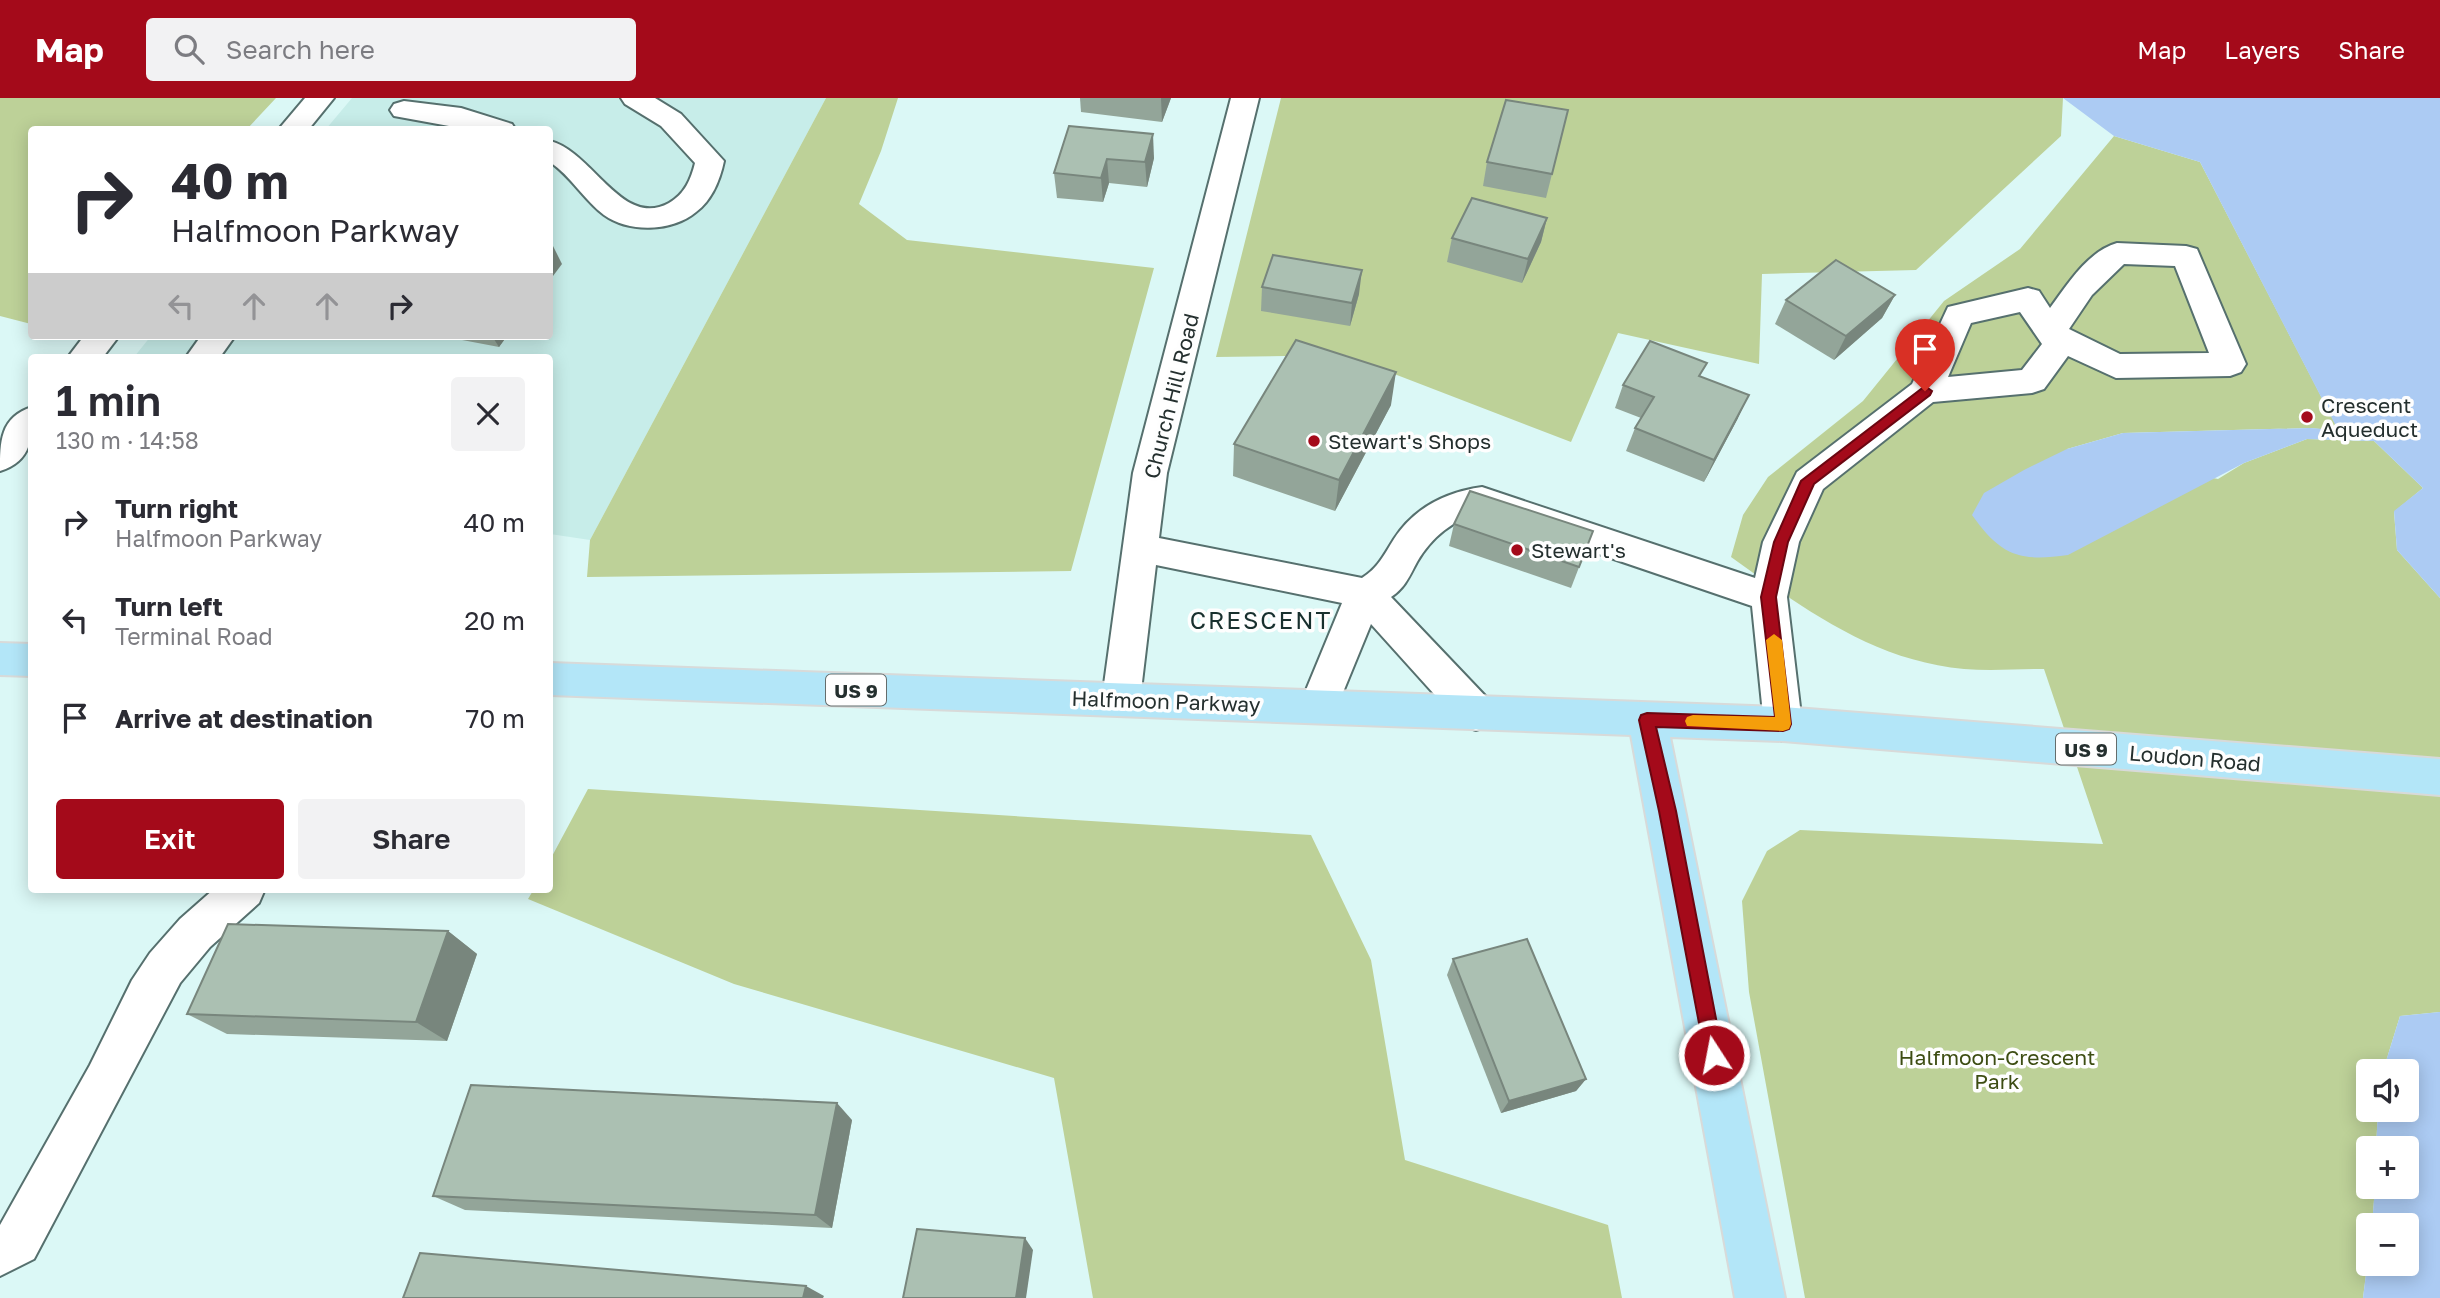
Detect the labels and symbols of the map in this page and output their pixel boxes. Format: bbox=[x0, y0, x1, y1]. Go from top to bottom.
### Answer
street label: Church Hill Road bbox=[1138, 311, 1204, 481]
pin bbox=[1895, 319, 1955, 391]
place label: Crescent Aqueduct bbox=[2321, 392, 2418, 442]
marker: Crescent Aqueduct bbox=[2299, 409, 2315, 425]
place label: Stewart's Shops bbox=[1328, 428, 1491, 454]
marker: Stewart's Shops bbox=[1306, 433, 1322, 449]
place label: Stewart's bbox=[1531, 537, 1626, 563]
marker: Stewart's bbox=[1509, 542, 1525, 558]
district label: CRESCENT bbox=[1190, 605, 1332, 634]
road number: US 9 bbox=[826, 674, 886, 706]
street label: Halfmoon Parkway bbox=[1071, 685, 1261, 717]
road number: US 9 bbox=[2056, 734, 2116, 764]
street label: Loudon Road bbox=[2128, 739, 2262, 777]
position arrow bbox=[1677, 1018, 1751, 1092]
park label: Halfmoon-Crescent Park bbox=[1899, 1044, 2095, 1094]

